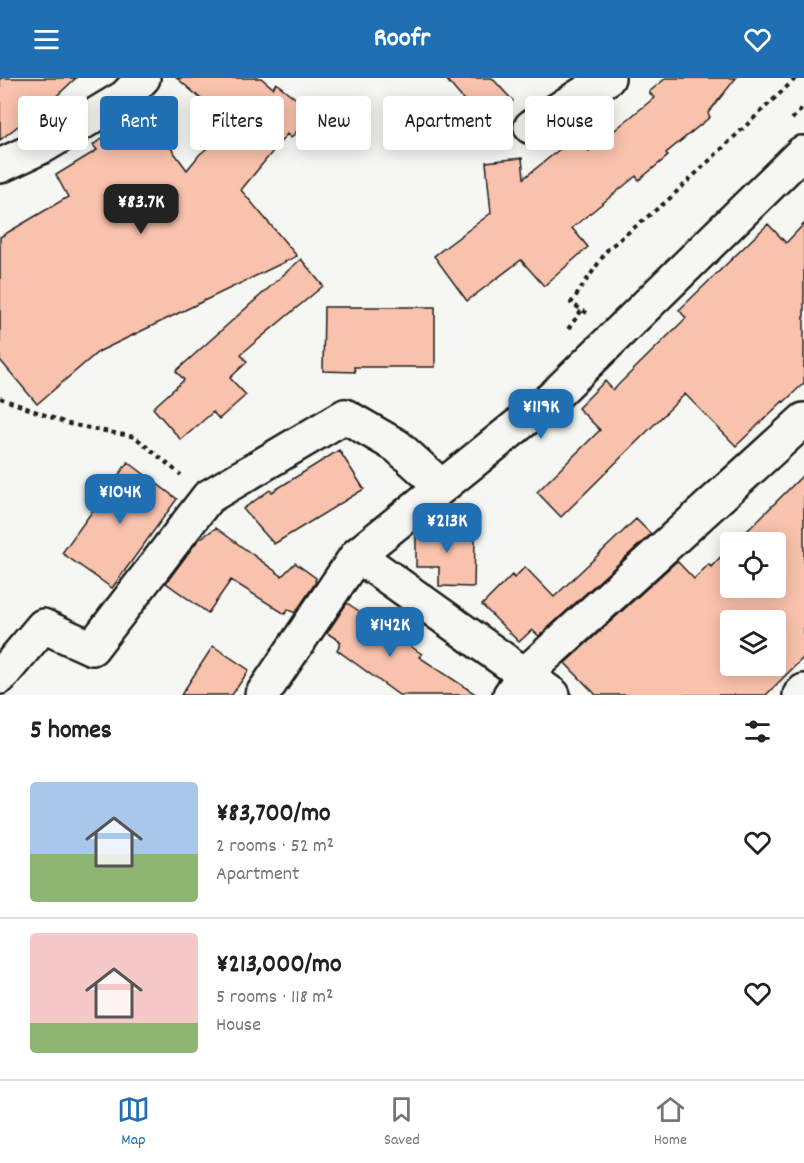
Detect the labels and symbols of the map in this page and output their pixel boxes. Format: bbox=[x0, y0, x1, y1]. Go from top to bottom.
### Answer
pin: ¥83.7K bbox=[92, 184, 190, 235]
pin: ¥119K bbox=[499, 389, 583, 440]
pin: ¥104K bbox=[78, 474, 162, 525]
pin: ¥213K bbox=[405, 503, 489, 554]
pin: ¥142K bbox=[348, 607, 432, 658]

